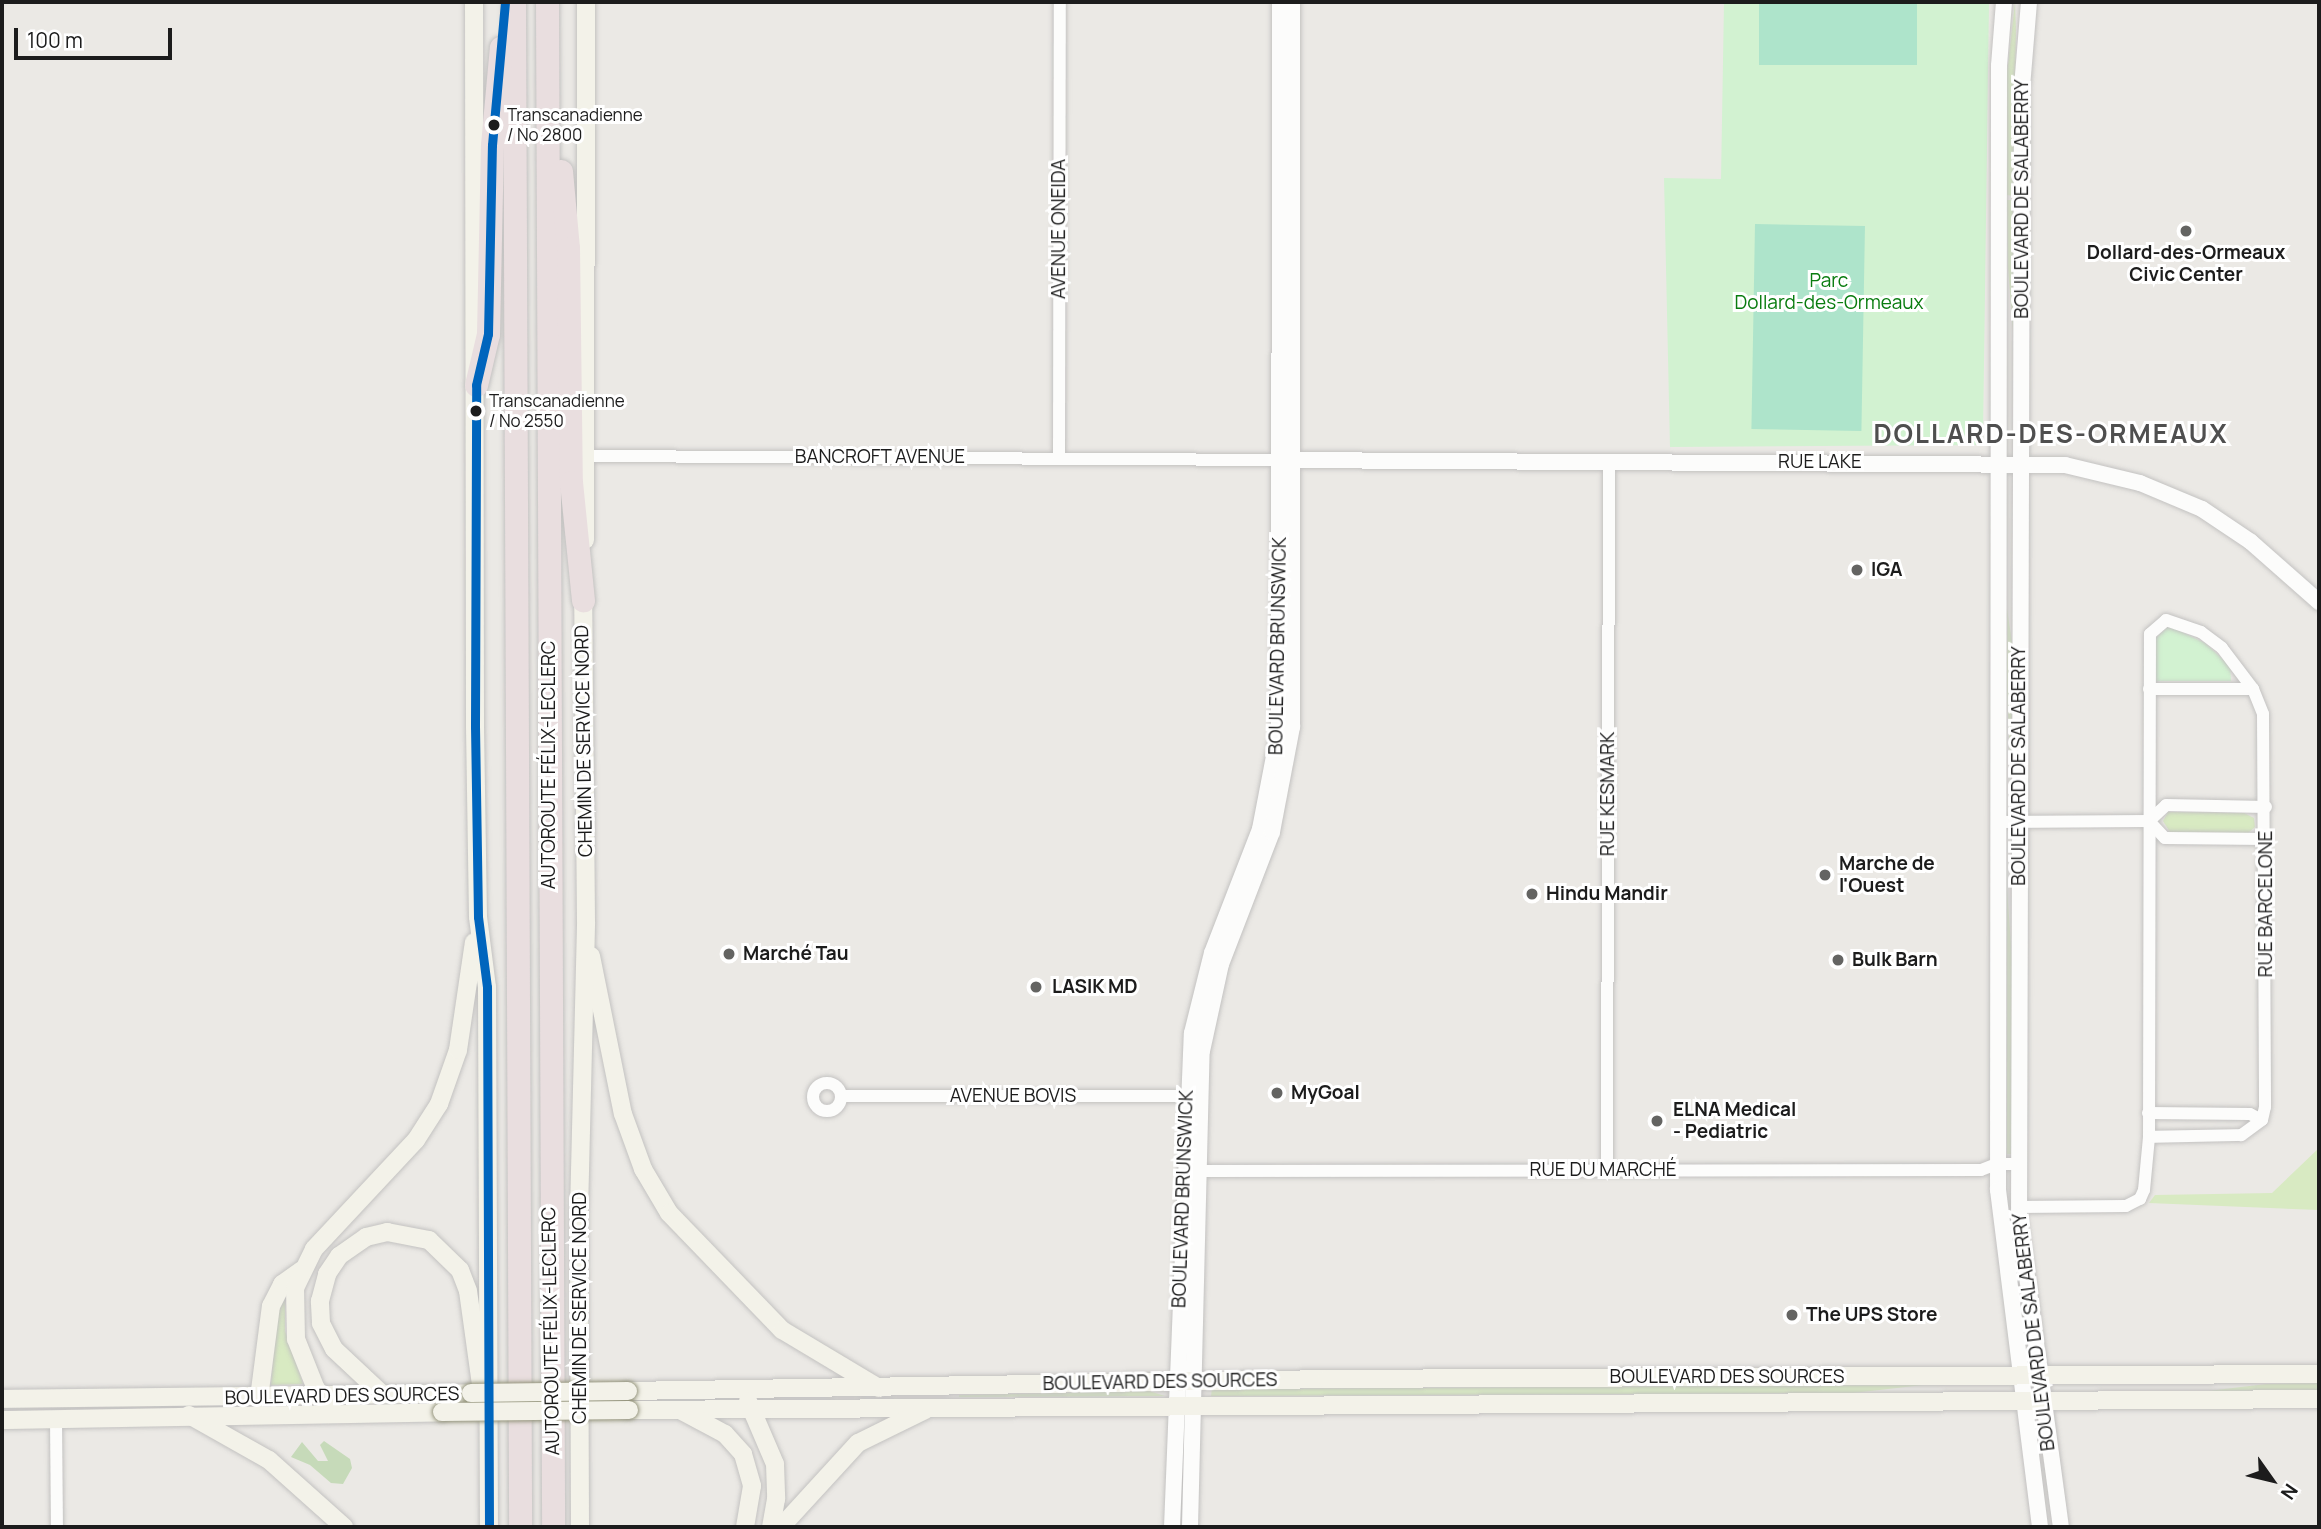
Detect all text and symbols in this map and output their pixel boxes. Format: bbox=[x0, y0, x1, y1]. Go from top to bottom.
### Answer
scale bar bbox=[18, 14, 175, 58]
text: 100 m bbox=[27, 26, 83, 54]
street label: BOULEVARD DE SALABERRY bbox=[2011, 79, 2033, 319]
place label: Transcanadienne / No 2800 bbox=[507, 105, 643, 145]
marker: Transcanadienne / No 2800 bbox=[487, 118, 501, 132]
street label: AVENUE ONEIDA bbox=[1048, 159, 1070, 299]
marker: Dollard-des-Ormeaux Civic Center bbox=[2178, 223, 2194, 239]
place label: Dollard-des-Ormeaux Civic Center bbox=[2087, 242, 2285, 286]
park label: Parc Dollard-des-Ormeaux bbox=[1734, 270, 1924, 314]
place label: Transcanadienne / No 2550 bbox=[489, 391, 625, 431]
marker: Transcanadienne / No 2550 bbox=[469, 404, 483, 418]
district label: DOLLARD-DES-ORMEAUX bbox=[1876, 418, 2226, 450]
street label: BANCROFT AVENUE bbox=[795, 446, 965, 468]
street label: RUE LAKE bbox=[1778, 451, 1862, 473]
street label: BOULEVARD BRUNSWICK bbox=[1265, 537, 1291, 755]
place label: IGA bbox=[1871, 559, 1903, 581]
marker: IGA bbox=[1849, 562, 1865, 578]
street label: CHEMIN DE SERVICE NORD bbox=[571, 625, 597, 857]
street label: AUTOROUTE FÉLIX-LECLERC bbox=[538, 641, 560, 889]
street label: BOULEVARD DE SALABERRY bbox=[2008, 646, 2030, 886]
street label: RUE KESMARK bbox=[1597, 732, 1619, 856]
street label: RUE BARCELONE bbox=[2255, 831, 2277, 977]
place label: Marche de l'Ouest bbox=[1839, 853, 1935, 897]
marker: Marche de l'Ouest bbox=[1817, 867, 1833, 883]
place label: Hindu Mandir bbox=[1546, 883, 1668, 905]
marker: Hindu Mandir bbox=[1524, 886, 1540, 902]
place label: Marché Tau bbox=[743, 943, 849, 965]
marker: Marché Tau bbox=[721, 946, 737, 962]
place label: Bulk Barn bbox=[1852, 949, 1938, 971]
marker: Bulk Barn bbox=[1830, 952, 1846, 968]
place label: LASIK MD bbox=[1052, 976, 1138, 998]
marker: LASIK MD bbox=[1026, 977, 1046, 997]
place label: MyGoal bbox=[1291, 1082, 1360, 1104]
street label: AVENUE BOVIS bbox=[950, 1085, 1076, 1107]
marker: MyGoal bbox=[1269, 1085, 1285, 1101]
street label: BOULEVARD BRUNSWICK bbox=[1168, 1089, 1198, 1309]
place label: ELNA Medical - Pediatric bbox=[1673, 1099, 1796, 1143]
marker: ELNA Medical - Pediatric bbox=[1647, 1111, 1667, 1131]
street label: RUE DU MARCHÉ bbox=[1529, 1159, 1677, 1181]
street label: CHEMIN DE SERVICE NORD bbox=[569, 1192, 591, 1424]
street label: AUTOROUTE FÉLIX-LECLERC bbox=[537, 1206, 565, 1456]
street label: BOULEVARD DE SALABERRY bbox=[2008, 1212, 2060, 1452]
place label: The UPS Store bbox=[1806, 1304, 1938, 1326]
marker: The UPS Store bbox=[1784, 1307, 1800, 1323]
street label: BOULEVARD DES SOURCES bbox=[1610, 1366, 1844, 1388]
street label: BOULEVARD DES SOURCES bbox=[1042, 1369, 1278, 1395]
street label: BOULEVARD DES SOURCES bbox=[224, 1383, 460, 1409]
north arrow bbox=[2237, 1445, 2307, 1515]
text: N bbox=[2275, 1479, 2304, 1505]

